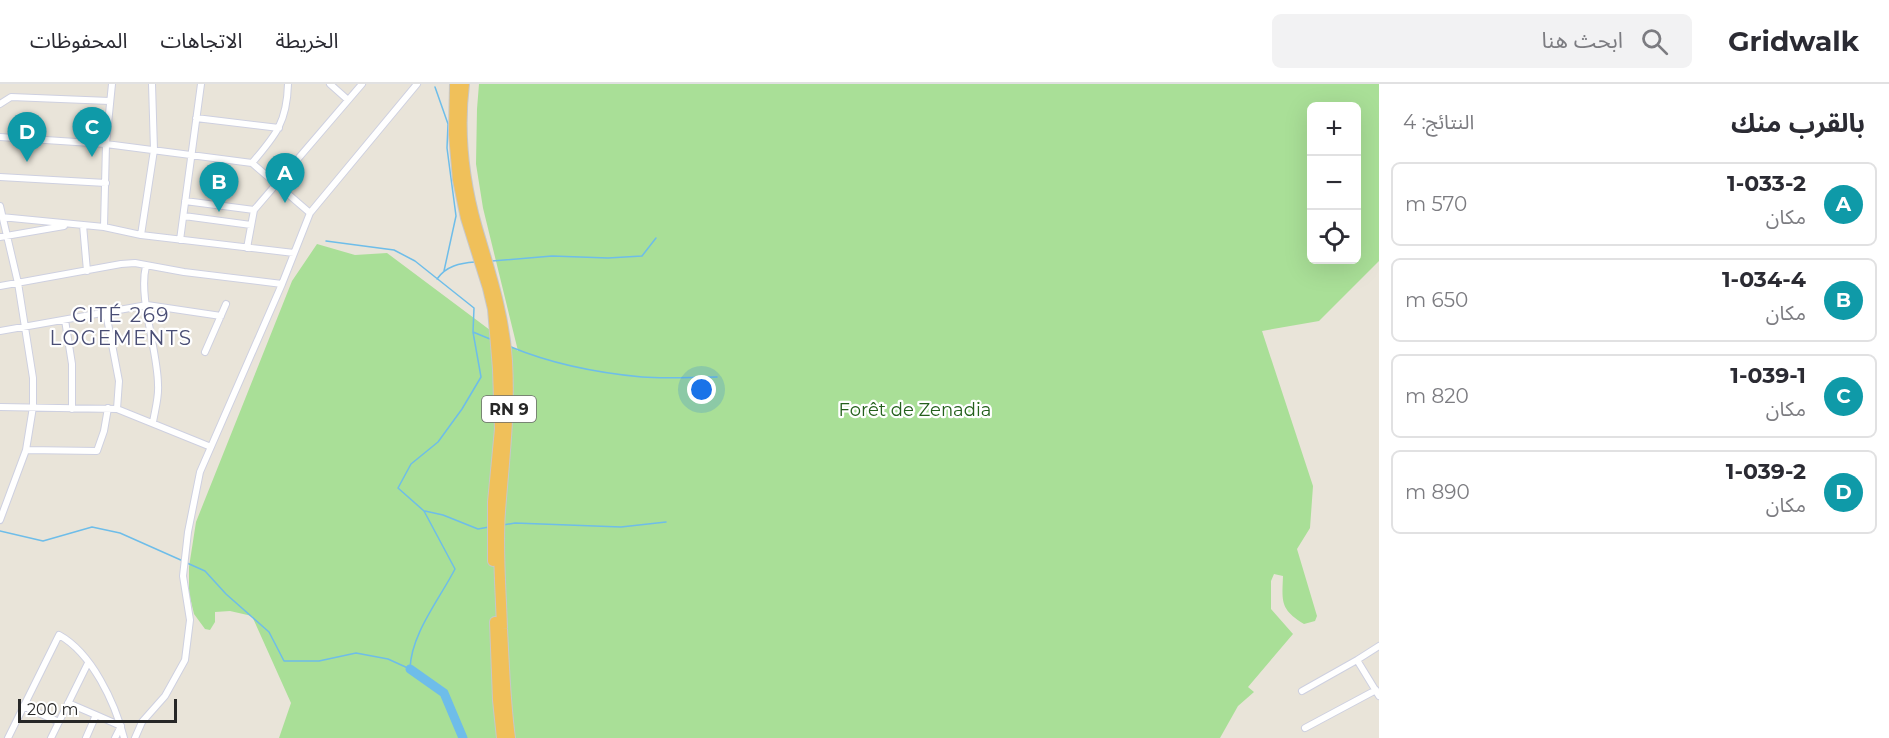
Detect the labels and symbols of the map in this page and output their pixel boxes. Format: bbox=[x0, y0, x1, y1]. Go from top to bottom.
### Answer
pin: C bbox=[72, 107, 112, 157]
pin: D bbox=[8, 112, 46, 162]
pin: A bbox=[266, 154, 304, 203]
pin: B bbox=[200, 162, 238, 212]
district label: CITÉ 269 LOGEMENTS bbox=[50, 303, 192, 350]
your location bbox=[687, 375, 716, 404]
road number: RN 9 bbox=[482, 396, 536, 422]
park label: Forêt de Zenadia bbox=[839, 399, 991, 421]
scale bar bbox=[18, 696, 177, 724]

